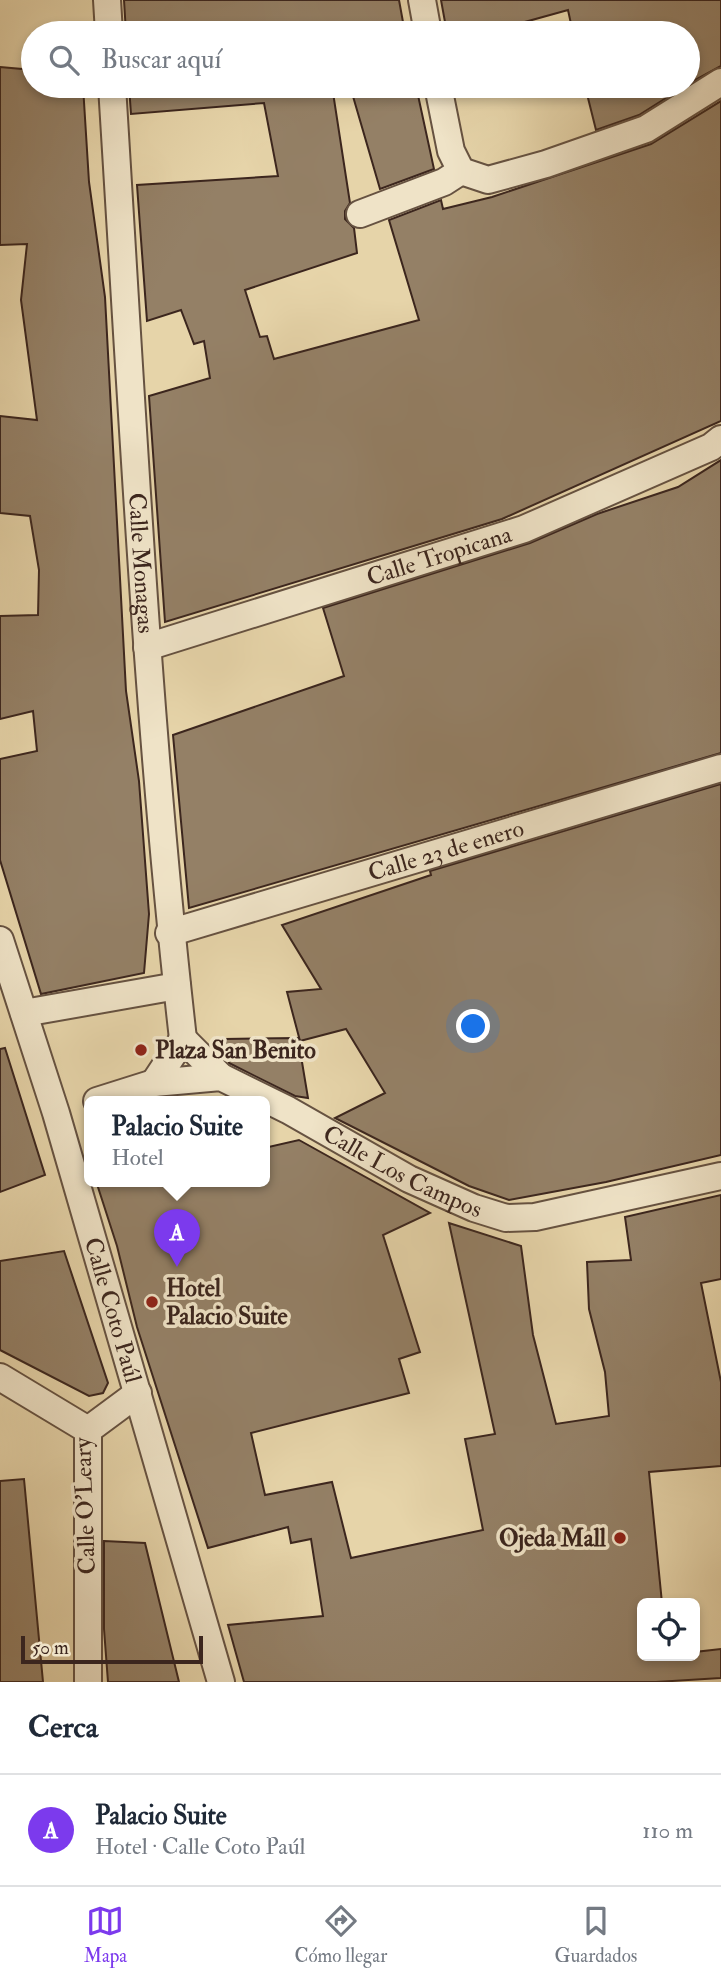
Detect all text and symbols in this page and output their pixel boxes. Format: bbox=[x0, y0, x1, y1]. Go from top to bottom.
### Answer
search box bbox=[21, 21, 700, 98]
icon: search bbox=[45, 41, 83, 79]
text: Buscar aquí bbox=[101, 44, 221, 76]
street label: Calle Monagas bbox=[121, 492, 162, 635]
street label: Calle Tropicana bbox=[363, 518, 517, 593]
street label: Calle 23 de enero bbox=[364, 812, 527, 888]
your location bbox=[456, 1009, 490, 1043]
place label: Plaza San Benito bbox=[155, 1035, 316, 1066]
marker: Plaza San Benito bbox=[133, 1042, 149, 1058]
popup bbox=[84, 1096, 270, 1187]
text: Palacio Suite bbox=[111, 1111, 243, 1143]
street label: Calle Los Campos bbox=[318, 1118, 486, 1225]
text: Hotel bbox=[111, 1143, 164, 1172]
pin: A bbox=[154, 1209, 200, 1267]
street label: Calle Coto Paúl bbox=[77, 1234, 149, 1386]
place label: Hotel Palacio Suite bbox=[166, 1273, 288, 1332]
marker: Hotel Palacio Suite bbox=[144, 1294, 160, 1310]
street label: Calle O'Leary bbox=[67, 1437, 103, 1575]
place label: Ojeda Mall bbox=[499, 1523, 607, 1554]
marker: Ojeda Mall bbox=[612, 1530, 628, 1546]
map controls bbox=[637, 1598, 700, 1661]
button: locate bbox=[637, 1598, 700, 1661]
scale bar bbox=[21, 1633, 203, 1665]
text: 50 m bbox=[32, 1636, 69, 1660]
text: Cerca bbox=[28, 1709, 98, 1746]
text: Palacio Suite bbox=[95, 1800, 227, 1832]
text: A bbox=[44, 1816, 58, 1845]
text: 110 m bbox=[642, 1816, 693, 1845]
text: Hotel · Calle Coto Paúl bbox=[95, 1832, 306, 1861]
tab: Mapa bbox=[84, 1902, 127, 1968]
tab: Cómo llegar bbox=[294, 1902, 387, 1968]
tab: Guardados bbox=[555, 1902, 637, 1968]

